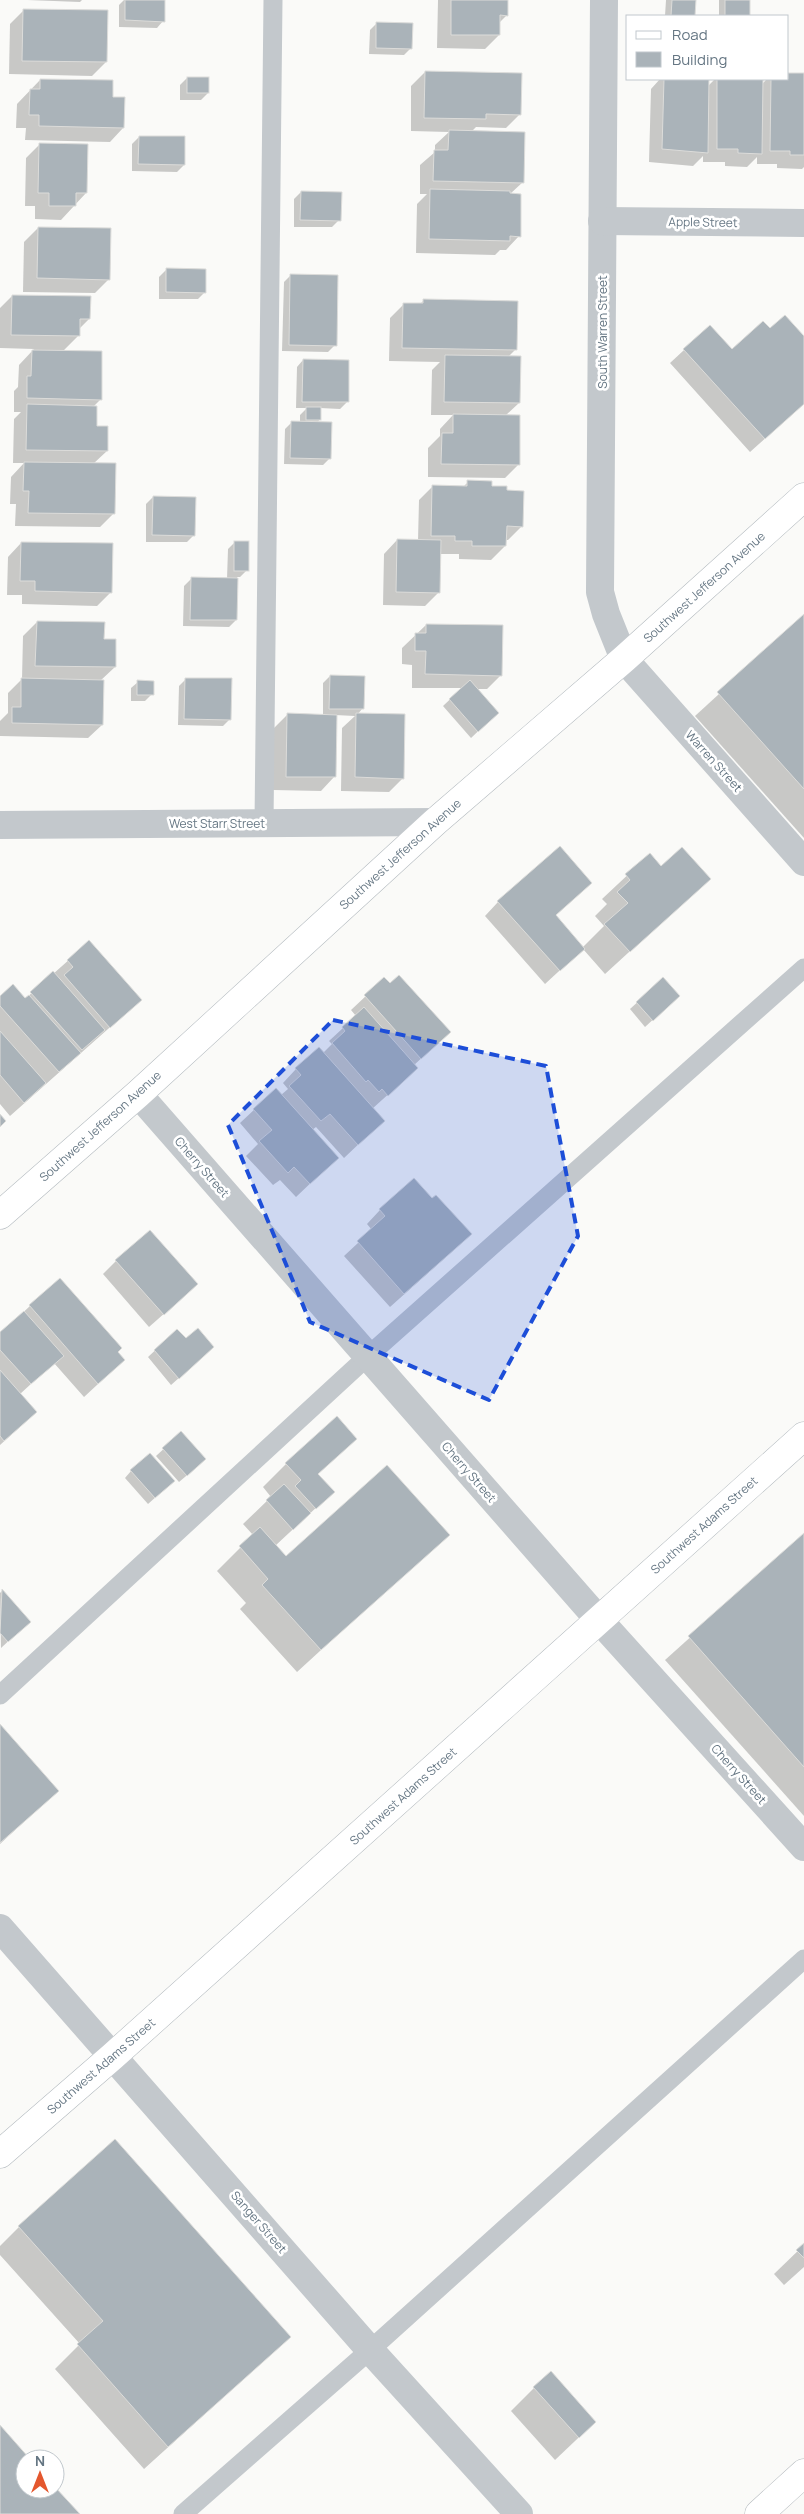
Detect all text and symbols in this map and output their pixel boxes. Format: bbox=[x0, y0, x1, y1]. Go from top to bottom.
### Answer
legend bbox=[626, 15, 789, 80]
text: Road bbox=[672, 24, 708, 45]
text: Building bbox=[672, 49, 727, 70]
street label: Apple Street bbox=[668, 213, 738, 231]
street label: South Warren Street bbox=[594, 275, 611, 389]
street label: Southwest Jefferson Avenue bbox=[639, 528, 769, 646]
street label: Warren Street bbox=[682, 727, 746, 796]
street label: Southwest Jefferson Avenue bbox=[335, 795, 465, 913]
street label: West Starr Street bbox=[169, 815, 265, 832]
street label: Southwest Jefferson Avenue bbox=[35, 1067, 165, 1185]
street label: Cherry Street bbox=[171, 1133, 233, 1201]
street label: Cherry Street bbox=[438, 1438, 500, 1506]
street label: Southwest Adams Street bbox=[647, 1472, 761, 1578]
street label: Cherry Street bbox=[707, 1740, 771, 1808]
street label: Southwest Adams Street bbox=[346, 1743, 460, 1849]
street label: Southwest Adams Street bbox=[43, 2014, 159, 2118]
street label: Sanger Street bbox=[227, 2187, 291, 2257]
north arrow bbox=[15, 2449, 65, 2499]
text: N bbox=[35, 2451, 45, 2470]

